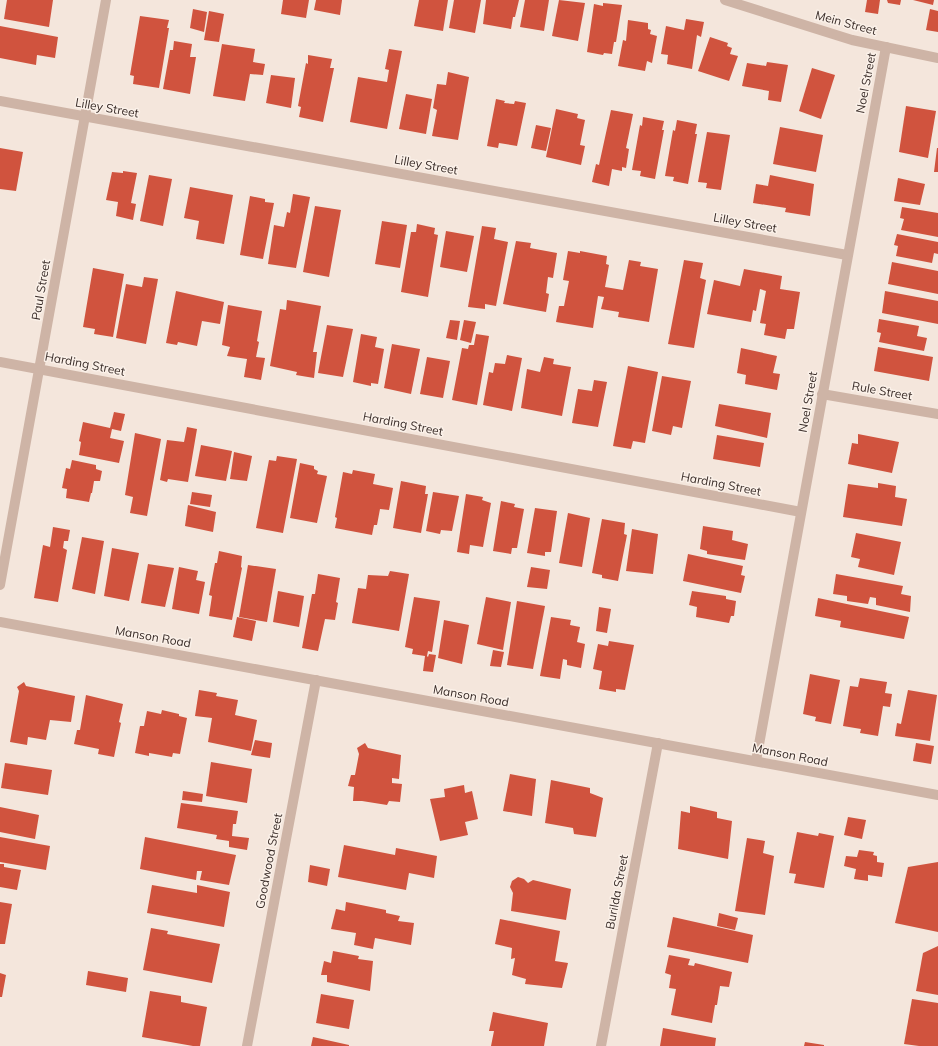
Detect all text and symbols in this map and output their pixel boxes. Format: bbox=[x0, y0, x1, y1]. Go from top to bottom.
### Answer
street label: Mein Street bbox=[814, 7, 879, 38]
street label: Noel Street bbox=[852, 51, 879, 115]
street label: Lilley Street bbox=[74, 95, 140, 120]
street label: Lilley Street bbox=[393, 152, 459, 177]
street label: Lilley Street bbox=[712, 210, 778, 235]
street label: Paul Street bbox=[28, 259, 53, 321]
street label: Harding Street bbox=[44, 348, 126, 379]
street label: Noel Street bbox=[795, 370, 820, 434]
street label: Rule Street bbox=[851, 378, 913, 403]
street label: Harding Street bbox=[362, 408, 444, 439]
street label: Harding Street bbox=[680, 468, 762, 499]
street label: Manson Road bbox=[114, 622, 192, 651]
street label: Manson Road bbox=[432, 681, 510, 710]
street label: Manson Road bbox=[751, 740, 829, 769]
street label: Goodwood Street bbox=[252, 812, 285, 910]
street label: Burilda Street bbox=[602, 853, 631, 931]

